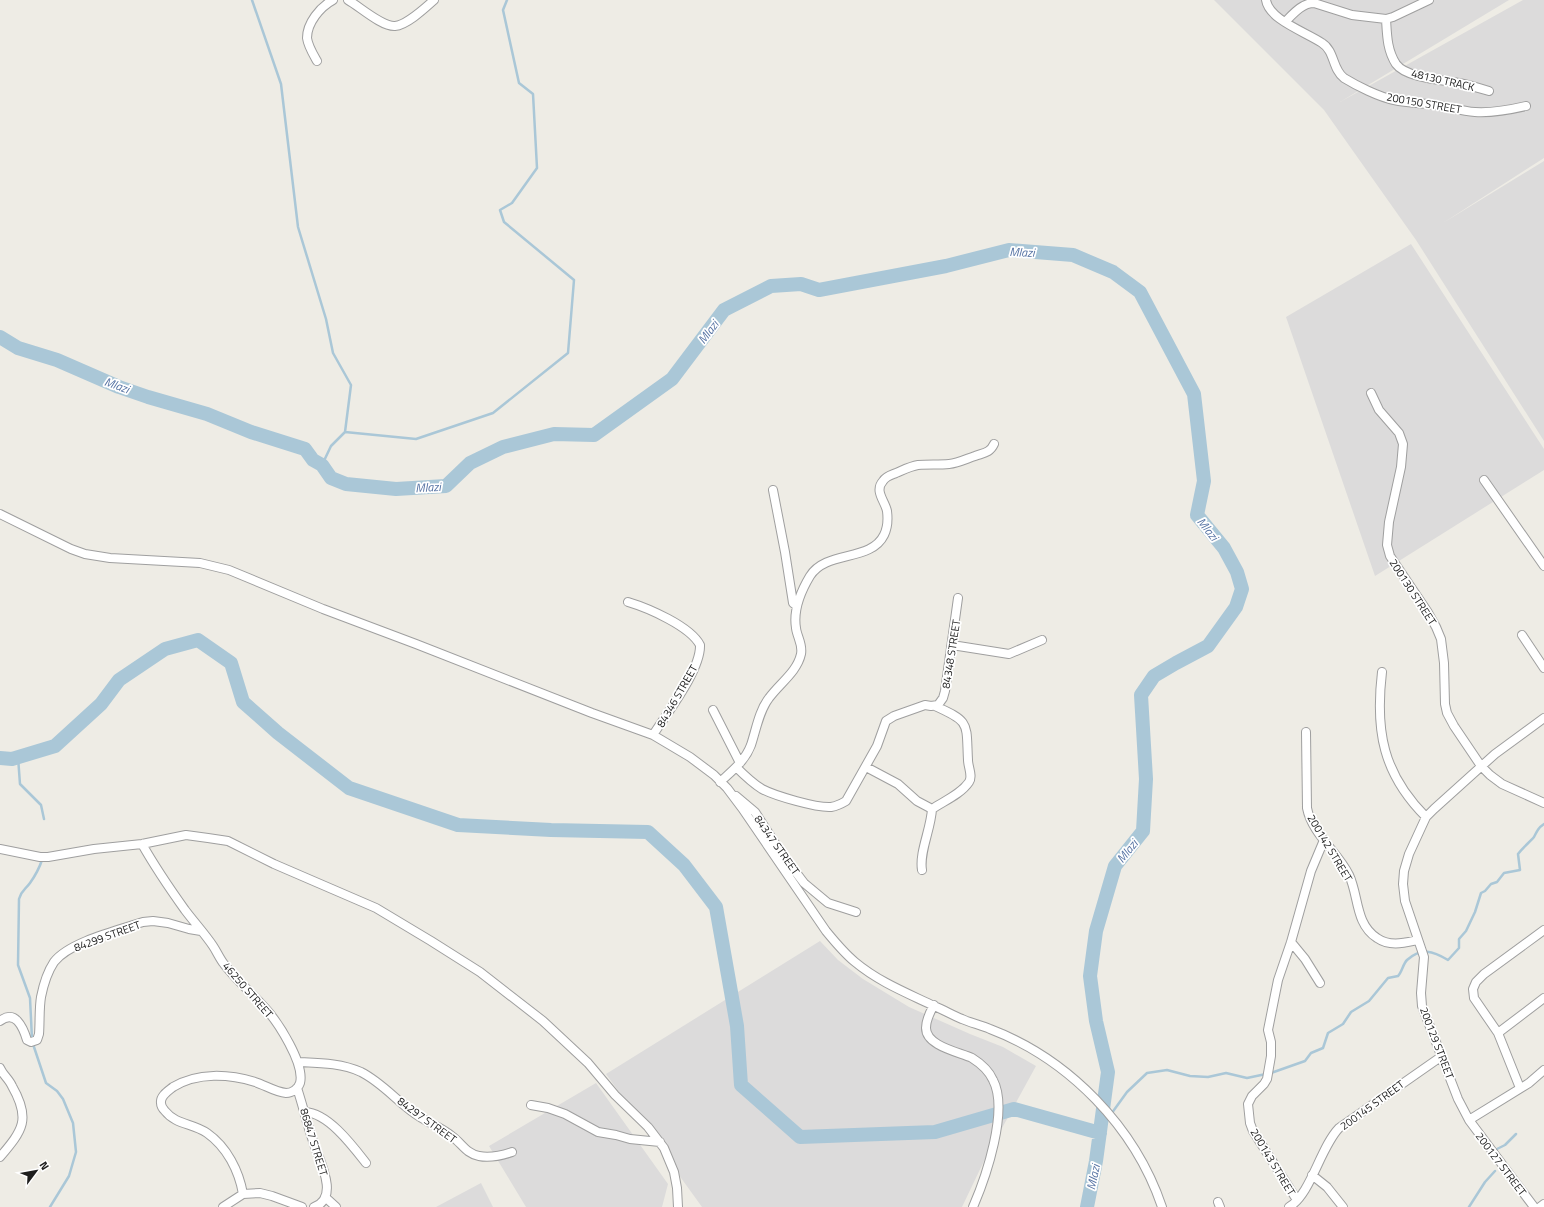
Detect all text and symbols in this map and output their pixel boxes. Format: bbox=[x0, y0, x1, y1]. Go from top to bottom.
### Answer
street label: 48130 TRACK bbox=[1410, 65, 1477, 95]
street label: 200150 STREET bbox=[1385, 89, 1463, 118]
water label: Mlazi bbox=[1009, 242, 1037, 262]
water label: Mlazi bbox=[693, 315, 724, 348]
water label: Mlazi bbox=[102, 372, 134, 399]
water label: Mlazi bbox=[415, 477, 443, 497]
water label: Mlazi bbox=[1193, 513, 1224, 546]
street label: 200130 STREET bbox=[1386, 556, 1440, 628]
street label: 84348 STREET bbox=[938, 618, 964, 690]
street label: 84346 STREET bbox=[653, 662, 701, 730]
street label: 200142 STREET bbox=[1304, 811, 1357, 885]
street label: 84347 STREET bbox=[750, 812, 804, 878]
water label: Mlazi bbox=[1112, 834, 1143, 867]
street label: 84299 STREET bbox=[72, 916, 143, 955]
street label: 46250 STREET bbox=[219, 958, 277, 1022]
street label: 200129 STREET bbox=[1416, 1005, 1458, 1081]
street label: 200145 STREET bbox=[1337, 1076, 1408, 1134]
street label: 84297 STREET bbox=[394, 1093, 460, 1147]
street label: 86847 STREET bbox=[296, 1106, 332, 1178]
street label: 200143 STREET bbox=[1247, 1125, 1300, 1199]
street label: 200127 STREET bbox=[1472, 1129, 1530, 1199]
north arrow bbox=[16, 1151, 56, 1191]
text: N bbox=[36, 1158, 53, 1173]
water label: Mlazi bbox=[1081, 1161, 1105, 1191]

